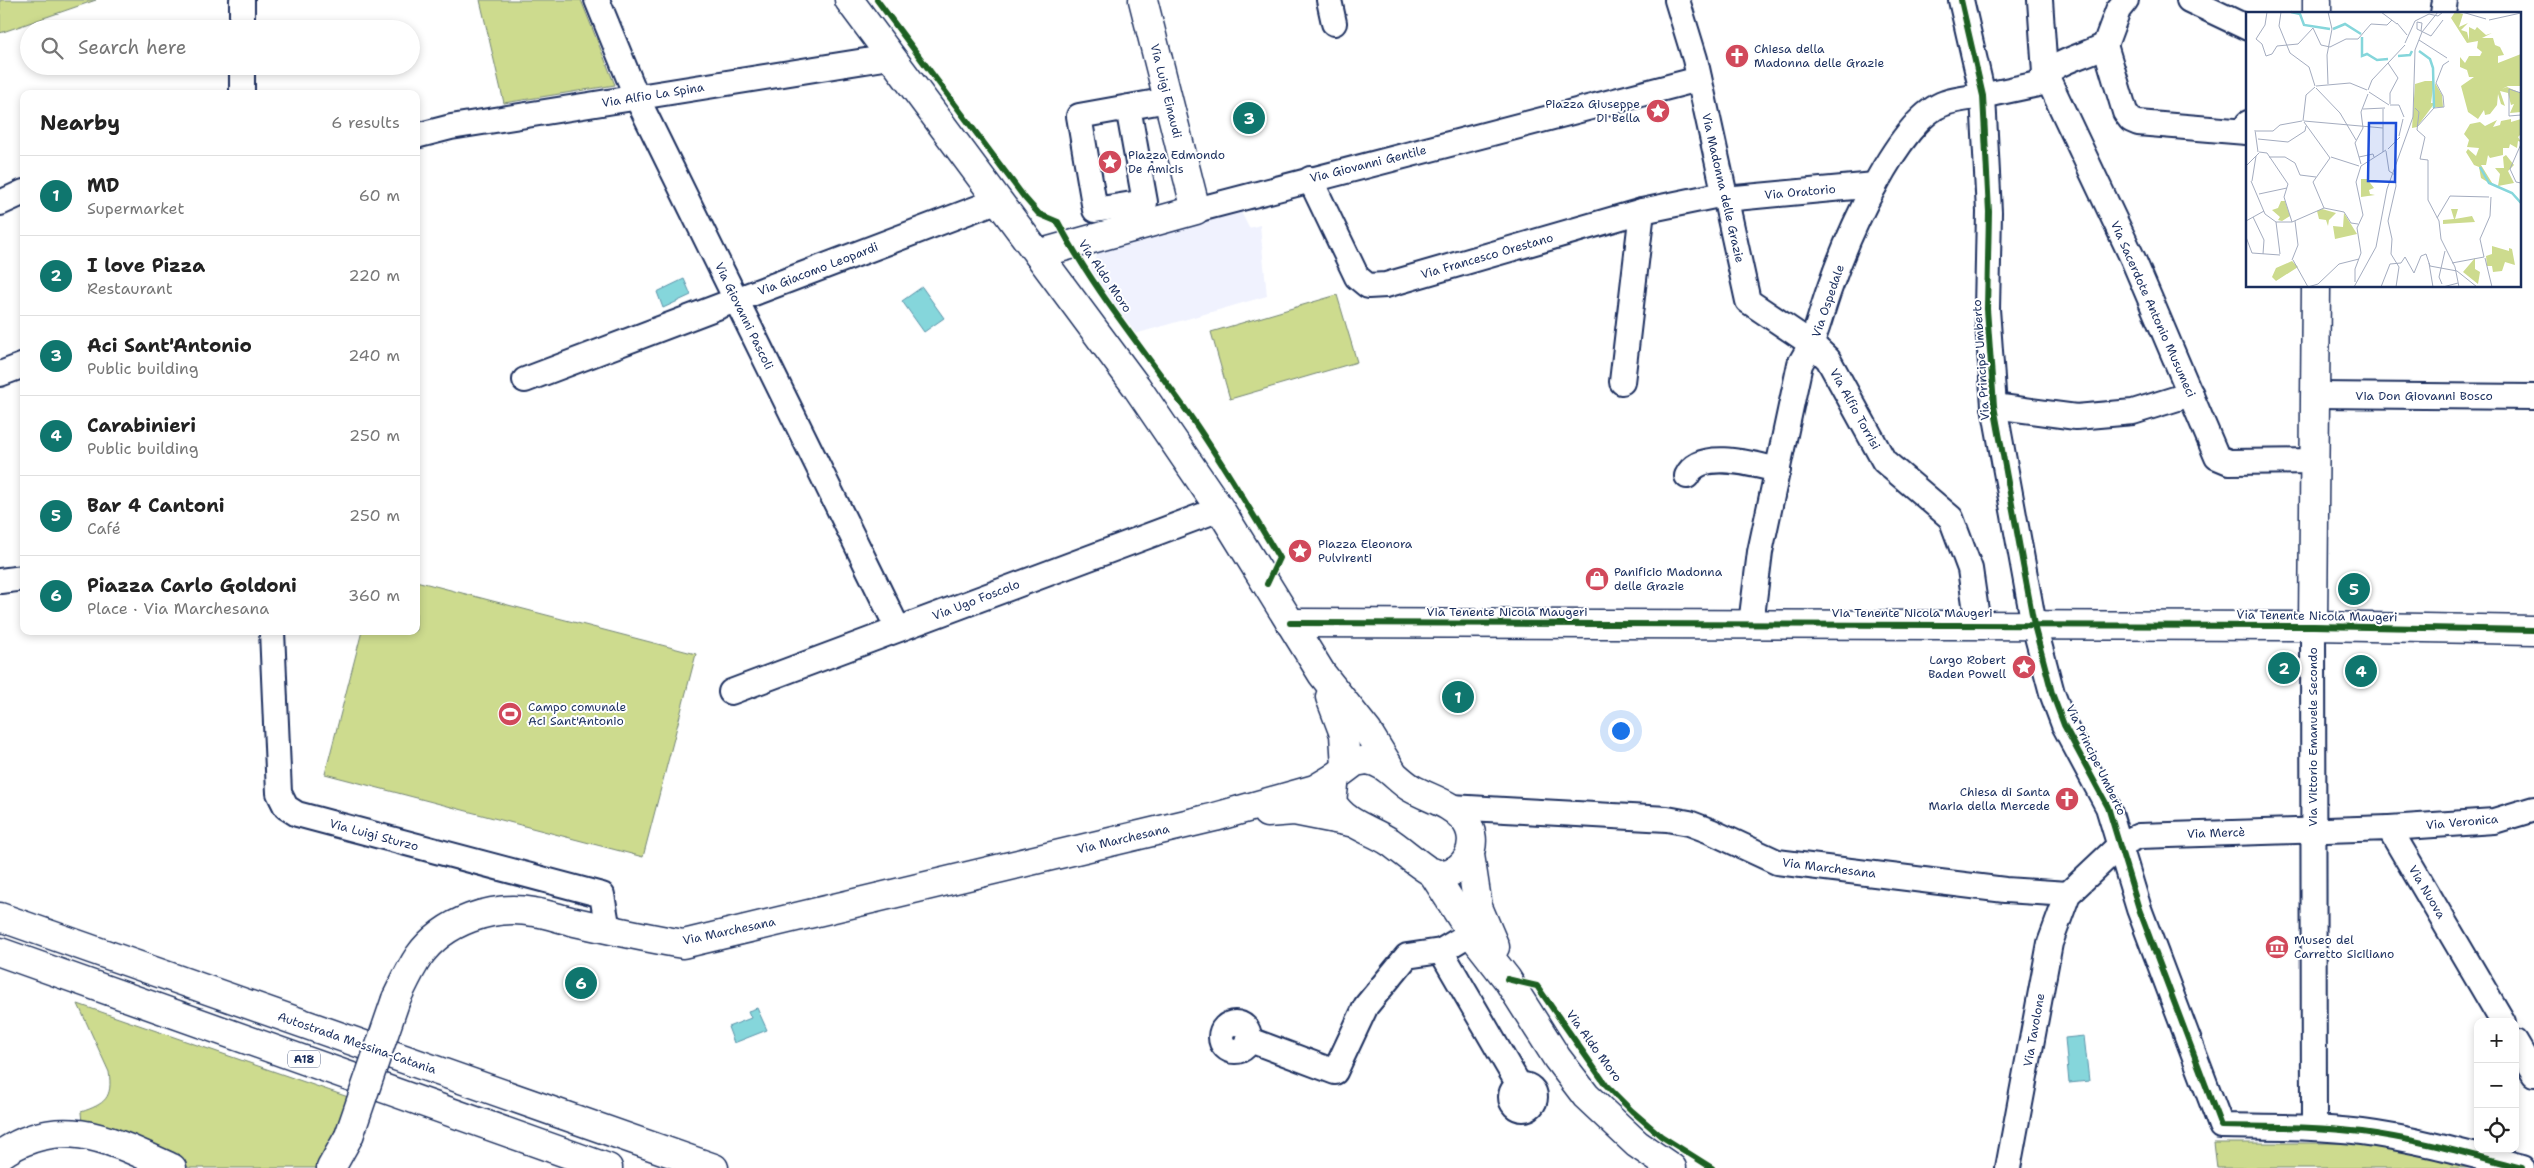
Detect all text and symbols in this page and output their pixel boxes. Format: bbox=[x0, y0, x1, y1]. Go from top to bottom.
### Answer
inset map bbox=[2246, 12, 2522, 288]
search box bbox=[20, 20, 420, 75]
icon: search bbox=[38, 34, 66, 62]
text: Search here bbox=[78, 35, 187, 60]
place label: Chiesa della Madonna delle Grazie bbox=[1754, 41, 1884, 71]
street label: Via Luigi Einaudi bbox=[1147, 42, 1185, 140]
church icon: Chiesa della Madonna delle Grazie bbox=[1724, 43, 1750, 69]
street label: Via Alfio La Spina bbox=[601, 79, 706, 111]
place label: Piazza Giuseppe Di Bella bbox=[1545, 96, 1641, 126]
place icon: Piazza Giuseppe Di Bella bbox=[1645, 98, 1671, 124]
pin: 3 bbox=[1233, 99, 1265, 137]
text: Nearby bbox=[40, 109, 120, 137]
text: 6 results bbox=[331, 112, 400, 133]
street label: Via Madonna delle Grazie bbox=[1698, 112, 1748, 265]
street label: Via Giovanni Gentile bbox=[1308, 142, 1428, 186]
place label: Piazza Edmondo De Amicis bbox=[1128, 147, 1225, 177]
place icon: Piazza Edmondo De Amicis bbox=[1097, 149, 1123, 175]
text: MD bbox=[87, 173, 120, 198]
street label: Via Oratorio bbox=[1764, 181, 1836, 203]
text: 1 bbox=[52, 185, 60, 206]
text: 60 m bbox=[359, 185, 400, 206]
text: Supermarket bbox=[87, 198, 184, 219]
street label: Via Sacerdote Antonio Musumeci bbox=[2107, 218, 2199, 400]
street label: Via Francesco Orestano bbox=[1419, 229, 1555, 283]
street label: Via Aldo Moro bbox=[1075, 236, 1135, 316]
street label: Via Giacomo Leopardi bbox=[756, 239, 880, 299]
text: I love Pizza bbox=[87, 253, 205, 278]
street label: Via Giovanni Pascoli bbox=[711, 260, 777, 372]
street label: Via Ospedale bbox=[1808, 262, 1848, 340]
text: 2 bbox=[50, 265, 62, 286]
text: 220 m bbox=[348, 265, 400, 286]
text: Restaurant bbox=[87, 278, 173, 299]
street label: Via Principe Umberto bbox=[1969, 299, 1993, 421]
text: Aci Sant'Antonio bbox=[87, 333, 252, 358]
text: 3 bbox=[50, 345, 62, 366]
text: 240 m bbox=[348, 345, 400, 366]
text: Public building bbox=[87, 358, 199, 379]
street label: Via Alfio Torrisi bbox=[1826, 366, 1884, 452]
street label: Via Don Giovanni Bosco bbox=[2355, 388, 2493, 404]
text: Carabinieri bbox=[87, 413, 196, 438]
text: 4 bbox=[50, 425, 62, 446]
text: 250 m bbox=[349, 425, 400, 446]
text: Public building bbox=[87, 438, 199, 459]
text: Bar 4 Cantoni bbox=[87, 493, 225, 518]
text: 5 bbox=[51, 505, 61, 526]
text: 250 m bbox=[349, 505, 400, 526]
text: Café bbox=[87, 518, 121, 539]
place label: Piazza Eleonora Pulvirenti bbox=[1318, 536, 1413, 566]
place icon: Piazza Eleonora Pulvirenti bbox=[1287, 538, 1313, 564]
place label: Panificio Madonna delle Grazie bbox=[1614, 564, 1723, 594]
shop icon: Panificio Madonna delle Grazie bbox=[1584, 566, 1610, 592]
pin: 5 bbox=[2338, 570, 2370, 608]
text: Piazza Carlo Goldoni bbox=[87, 573, 297, 598]
street label: Via Ugo Foscolo bbox=[930, 576, 1022, 624]
text: 6 bbox=[50, 585, 62, 606]
text: 360 m bbox=[348, 585, 400, 606]
text: Place · Via Marchesana bbox=[87, 598, 269, 619]
street label: Via Tenente Nicola Maugeri bbox=[1426, 604, 1588, 620]
street label: Via Tenente Nicola Maugeri bbox=[1831, 605, 1993, 621]
street label: Via Tenente Nicola Maugeri bbox=[2236, 607, 2398, 625]
street label: Via Vittorio Emanuele Secondo bbox=[2305, 647, 2321, 827]
pin: 2 bbox=[2268, 649, 2300, 687]
place label: Largo Robert Baden Powell bbox=[1928, 652, 2006, 682]
pin: 4 bbox=[2345, 652, 2377, 690]
place icon: Largo Robert Baden Powell bbox=[2011, 654, 2037, 680]
pin: 1 bbox=[1442, 678, 1474, 716]
place label: Campo comunale Aci Sant'Antonio bbox=[528, 699, 627, 729]
sports icon: Campo comunale Aci Sant'Antonio bbox=[497, 701, 523, 727]
street label: Via Principe Umberto bbox=[2062, 702, 2130, 818]
your location bbox=[1608, 718, 1634, 744]
place label: Chiesa di Santa Maria della Mercede bbox=[1928, 784, 2051, 814]
church icon: Chiesa di Santa Maria della Mercede bbox=[2054, 786, 2080, 812]
street label: Via Veronica bbox=[2425, 811, 2499, 833]
street label: Via Luigi Sturzo bbox=[328, 815, 420, 855]
street label: Via Marchesana bbox=[1075, 820, 1171, 857]
street label: Via Mercè bbox=[2186, 824, 2246, 842]
street label: Via Marchesana bbox=[1781, 854, 1877, 882]
street label: Via Nuova bbox=[2405, 862, 2449, 922]
street label: Via Marchesana bbox=[681, 913, 777, 949]
place label: Museo del Carretto Siciliano bbox=[2294, 932, 2394, 962]
museum icon: Museo del Carretto Siciliano bbox=[2264, 934, 2290, 960]
pin: 6 bbox=[565, 964, 597, 1002]
street label: Via Tavolone bbox=[2020, 992, 2048, 1068]
street label: Via Aldo Moro bbox=[1563, 1007, 1625, 1085]
street label: Autostrada Messina-Catania bbox=[276, 1008, 439, 1078]
map controls bbox=[2474, 1018, 2519, 1153]
button: + bbox=[2474, 1018, 2519, 1063]
road number: A18 bbox=[288, 1050, 320, 1068]
button: − bbox=[2474, 1063, 2519, 1108]
button: locate bbox=[2474, 1108, 2519, 1153]

